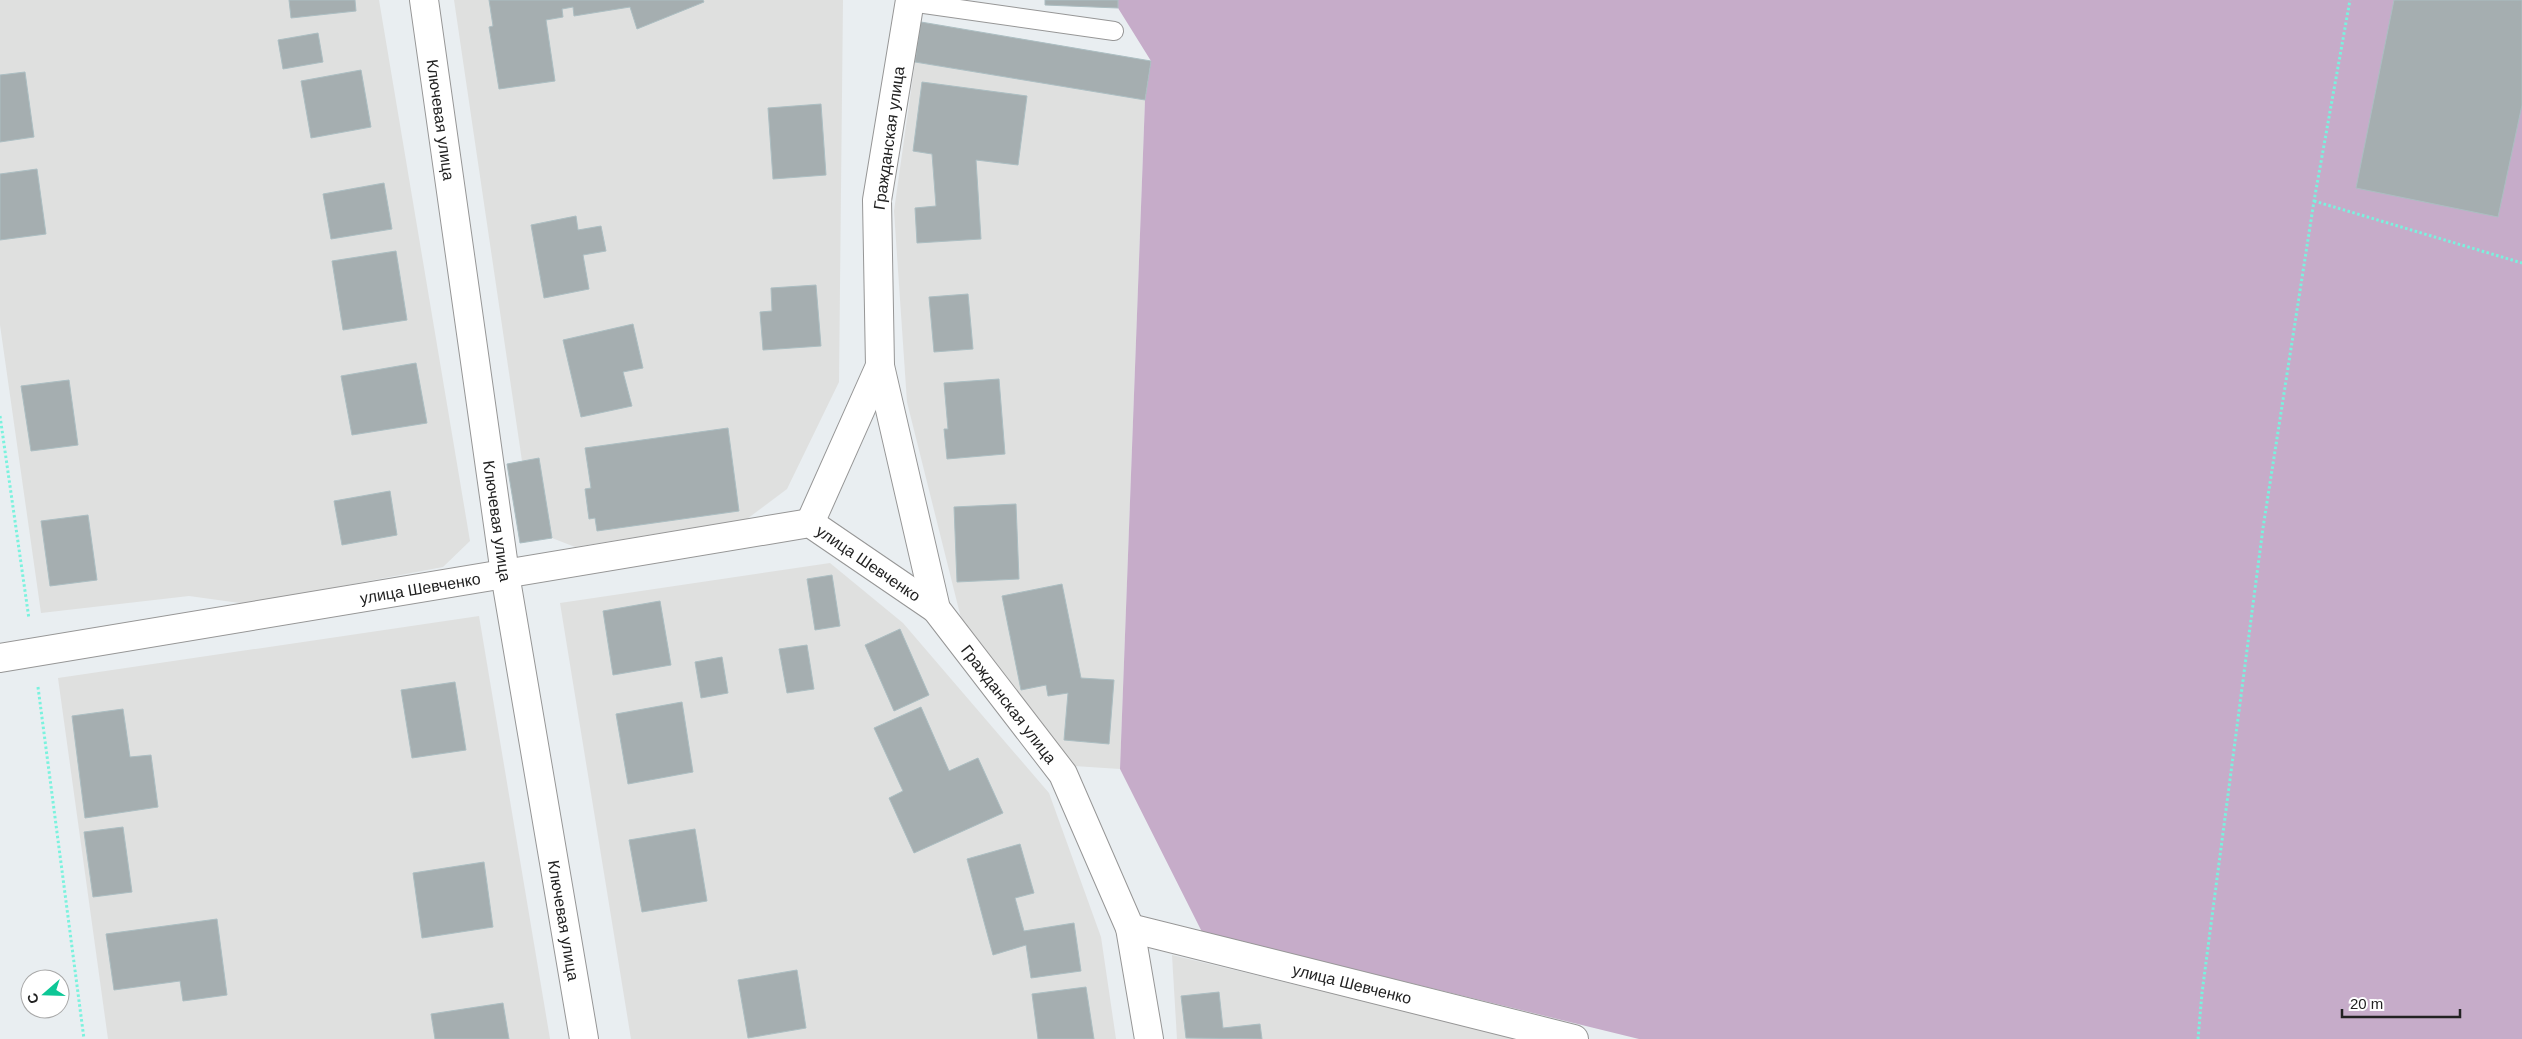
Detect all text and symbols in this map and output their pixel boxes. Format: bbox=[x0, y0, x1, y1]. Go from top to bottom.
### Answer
street label: Ключевая улица bbox=[424, 58, 458, 181]
street label: Гражданская улица bbox=[871, 65, 907, 211]
street label: Ключевая улица bbox=[481, 459, 515, 583]
street label: улица Шевченко bbox=[813, 522, 924, 604]
street label: улица Шевченко bbox=[359, 570, 482, 606]
street label: Гражданская улица bbox=[958, 641, 1060, 767]
street label: Ключевая улица bbox=[545, 859, 582, 982]
street label: улица Шевченко bbox=[1291, 960, 1414, 1007]
north arrow bbox=[20, 969, 70, 1019]
scale bar bbox=[2342, 986, 2460, 1018]
text: С bbox=[24, 991, 42, 1006]
text: 20 m bbox=[2350, 995, 2383, 1012]

